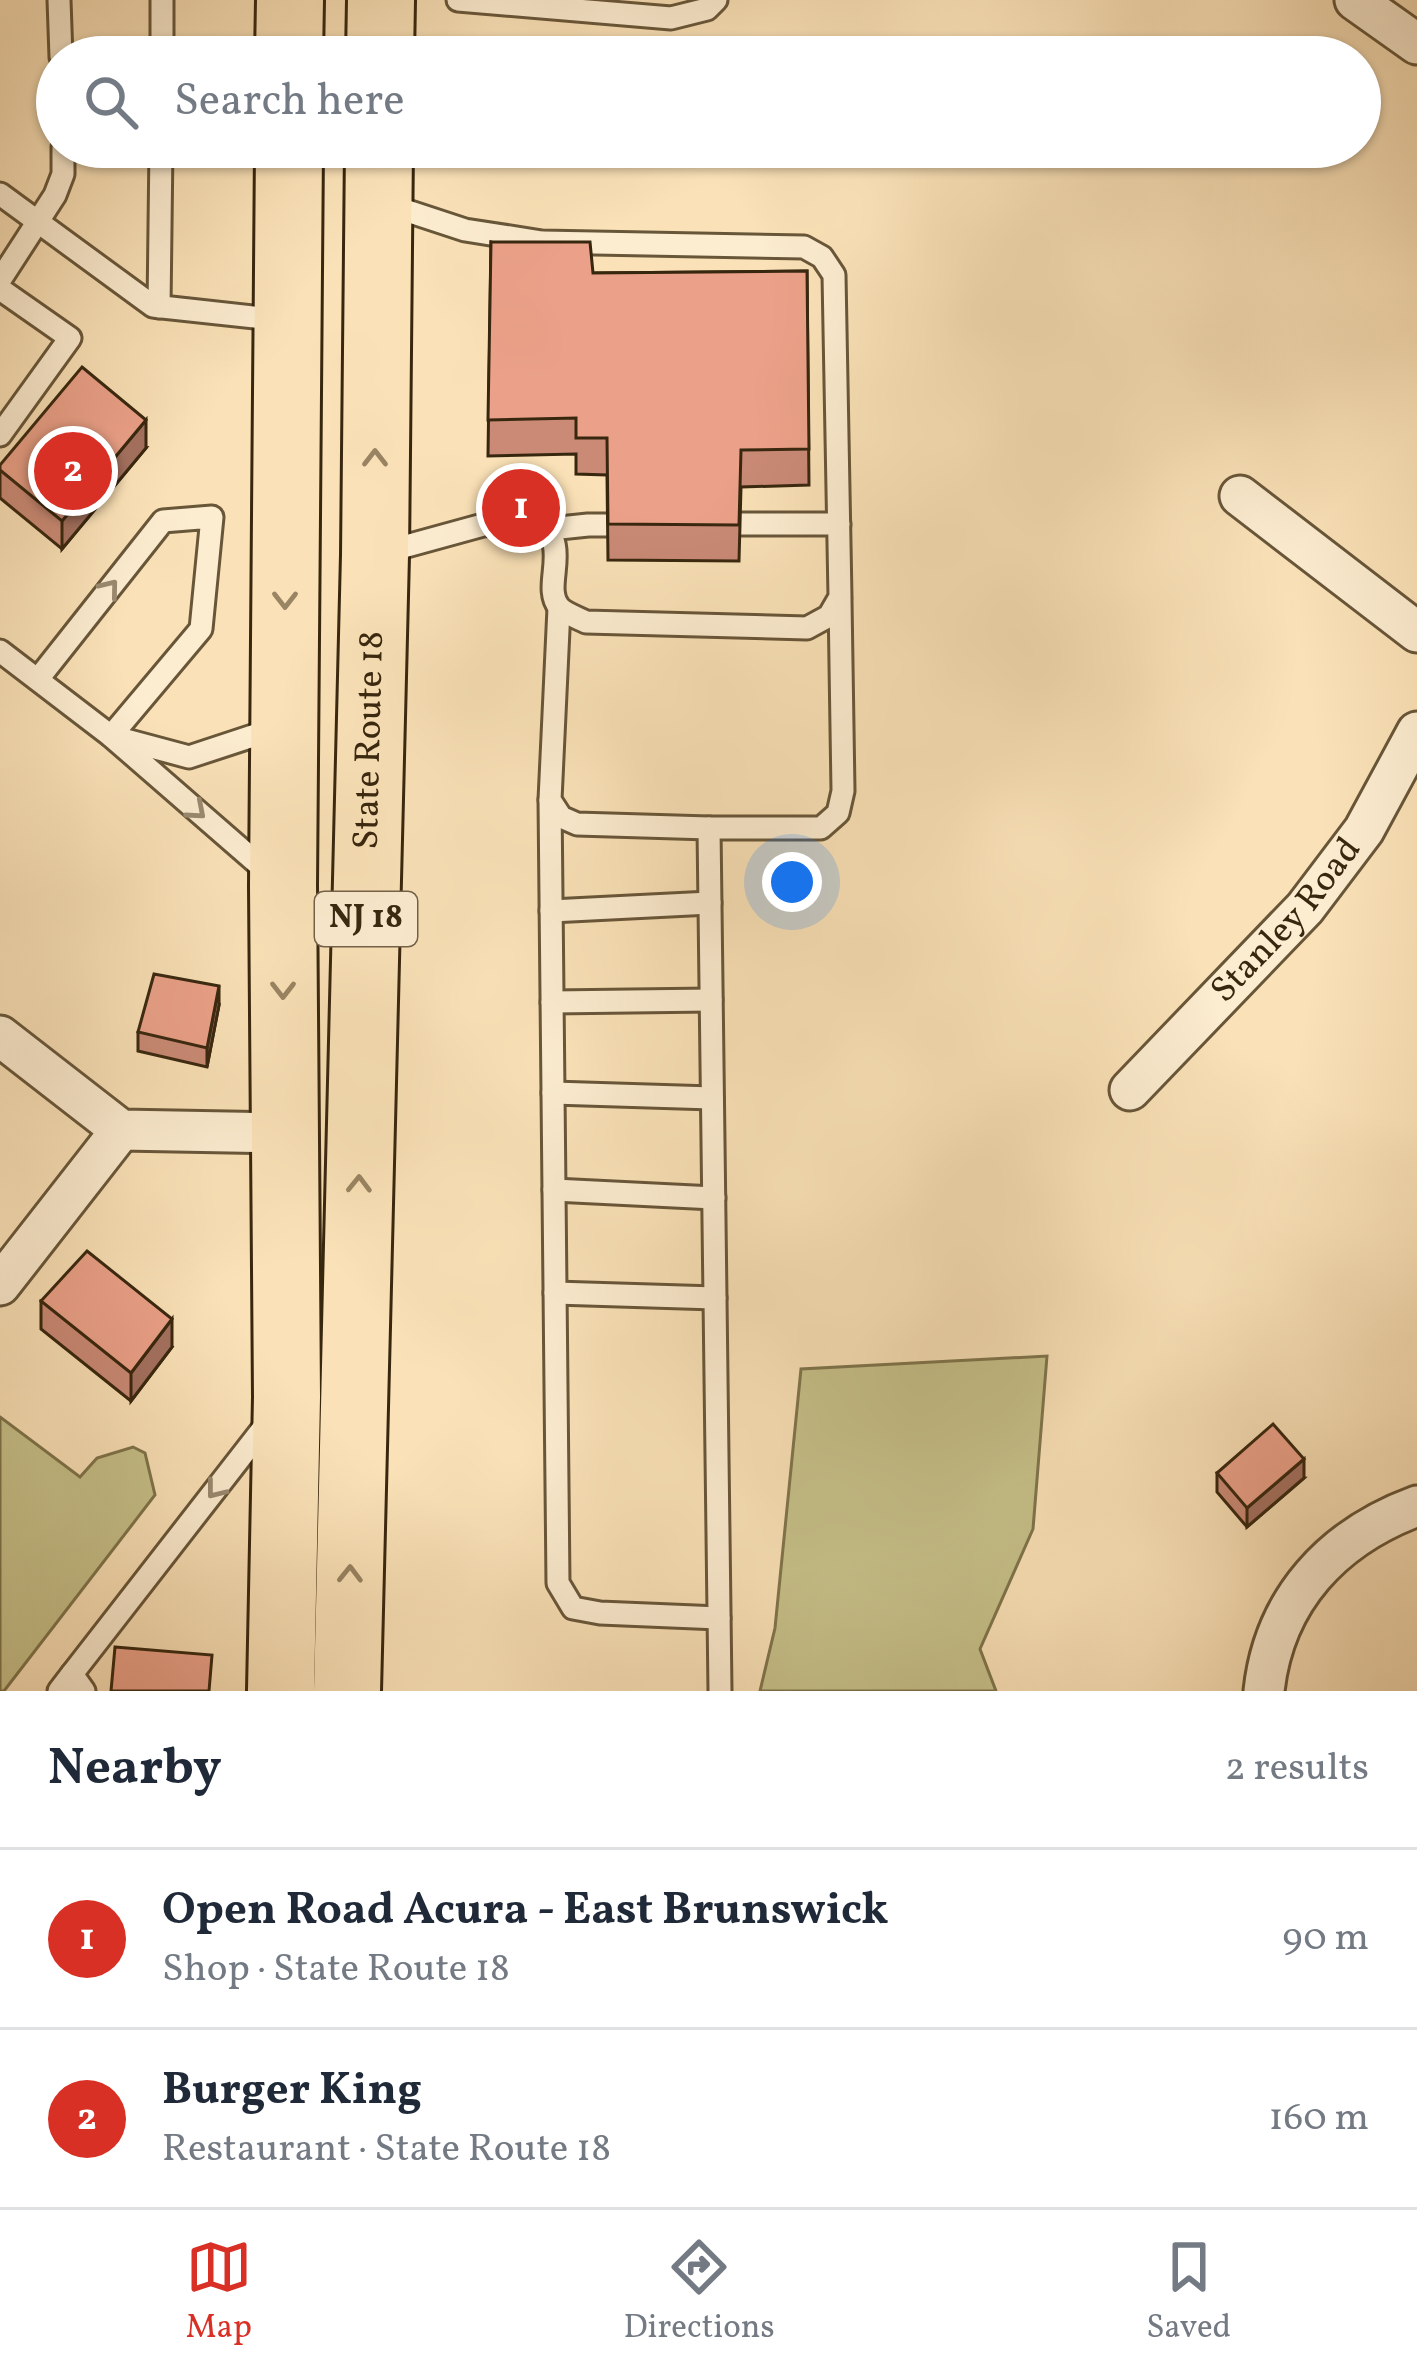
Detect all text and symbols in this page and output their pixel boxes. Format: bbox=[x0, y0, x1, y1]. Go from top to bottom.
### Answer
search box bbox=[36, 36, 1381, 168]
icon: search bbox=[78, 69, 144, 135]
text: Search here bbox=[174, 71, 405, 134]
pin: 2 bbox=[34, 426, 112, 516]
one-way arrow bbox=[362, 448, 388, 467]
pin: 1 bbox=[482, 463, 560, 553]
one-way arrow bbox=[96, 579, 118, 601]
one-way arrow bbox=[272, 592, 298, 610]
street label: State Route 18 bbox=[343, 630, 398, 850]
one-way arrow bbox=[183, 796, 205, 818]
street label: Stanley Road bbox=[1201, 828, 1374, 1015]
your location bbox=[762, 852, 822, 912]
road number: NJ 18 bbox=[315, 892, 417, 946]
one-way arrow bbox=[270, 982, 296, 1000]
one-way arrow bbox=[346, 1174, 372, 1193]
one-way arrow bbox=[208, 1476, 229, 1498]
one-way arrow bbox=[336, 1564, 362, 1583]
text: Nearby bbox=[48, 1734, 222, 1805]
text: 2 results bbox=[1225, 1742, 1369, 1796]
text: Open Road Acura - East Brunswick bbox=[162, 1880, 889, 1943]
text: 1 bbox=[79, 1912, 95, 1966]
text: 90 m bbox=[1282, 1912, 1369, 1966]
text: Shop · State Route 18 bbox=[162, 1943, 510, 1997]
text: Burger King bbox=[162, 2060, 422, 2123]
text: 2 bbox=[77, 2092, 97, 2146]
text: 160 m bbox=[1268, 2092, 1369, 2146]
text: Restaurant · State Route 18 bbox=[162, 2123, 611, 2177]
tab: Map bbox=[186, 2234, 252, 2352]
tab: Directions bbox=[623, 2234, 775, 2352]
tab: Saved bbox=[1146, 2234, 1231, 2352]

